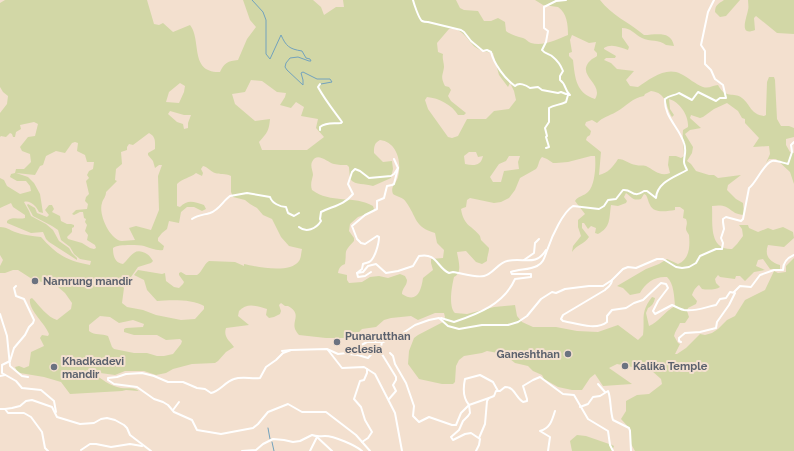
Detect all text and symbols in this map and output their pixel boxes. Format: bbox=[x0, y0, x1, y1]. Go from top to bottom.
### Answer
place label: Namrung mandir bbox=[43, 275, 133, 288]
marker: Namrung mandir bbox=[30, 276, 40, 286]
place label: Punarutthan eclesia bbox=[345, 330, 411, 356]
marker: Punarutthan eclesia bbox=[332, 337, 342, 347]
place label: Ganeshthan bbox=[497, 348, 560, 361]
marker: Ganeshthan bbox=[563, 349, 573, 359]
place label: Khadkadevi mandir bbox=[62, 355, 124, 381]
place label: Kalika Temple bbox=[633, 360, 708, 373]
marker: Kalika Temple bbox=[620, 361, 630, 371]
marker: Khadkadevi mandir bbox=[49, 362, 59, 372]

